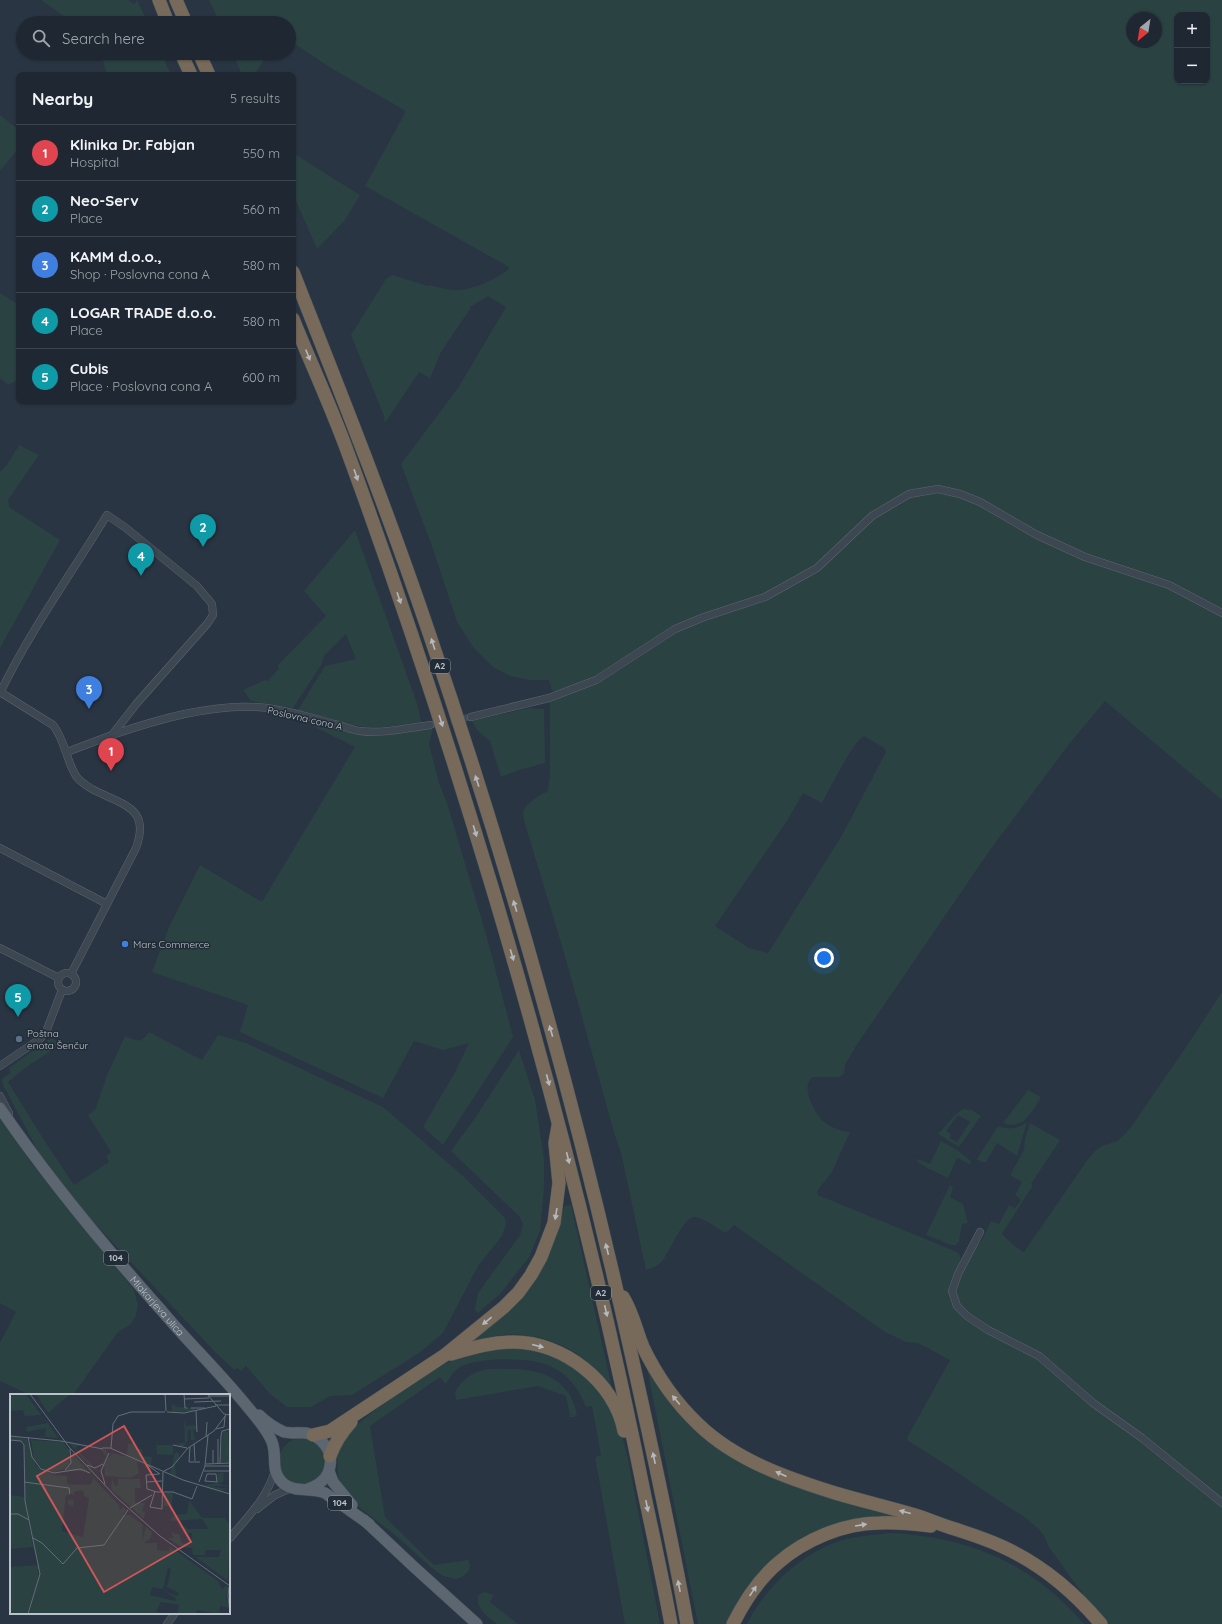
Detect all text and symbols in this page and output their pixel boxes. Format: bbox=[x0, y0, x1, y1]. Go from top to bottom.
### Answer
north arrow bbox=[1126, 12, 1162, 48]
map controls bbox=[1174, 12, 1210, 84]
button: + bbox=[1174, 12, 1210, 48]
search box bbox=[16, 16, 296, 60]
icon: search bbox=[30, 27, 52, 49]
text: Search here bbox=[62, 29, 145, 48]
button: − bbox=[1174, 48, 1210, 84]
text: Nearby bbox=[32, 88, 93, 109]
text: 5 results bbox=[230, 90, 280, 106]
text: Klinika Dr. Fabjan bbox=[70, 135, 195, 154]
text: 1 bbox=[42, 145, 48, 161]
text: 550 m bbox=[243, 145, 280, 161]
text: Hospital bbox=[70, 154, 119, 170]
text: Neo-Serv bbox=[70, 191, 139, 210]
text: 2 bbox=[41, 201, 49, 217]
text: 560 m bbox=[243, 201, 280, 217]
text: Place bbox=[70, 210, 103, 226]
text: KAMM d.o.o., bbox=[70, 247, 162, 266]
text: 3 bbox=[42, 257, 48, 273]
text: 580 m bbox=[243, 257, 280, 273]
text: Shop · Poslovna cona A bbox=[70, 266, 210, 282]
text: LOGAR TRADE d.o.o. bbox=[70, 303, 216, 322]
text: 4 bbox=[41, 313, 49, 329]
text: 580 m bbox=[243, 313, 280, 329]
text: Place bbox=[70, 322, 103, 338]
one-way arrow bbox=[305, 349, 311, 360]
text: Cubis bbox=[70, 359, 108, 378]
text: 5 bbox=[41, 369, 49, 385]
text: 600 m bbox=[242, 369, 280, 385]
text: Place · Poslovna cona A bbox=[70, 378, 212, 394]
one-way arrow bbox=[353, 470, 359, 482]
pin: 2 bbox=[190, 514, 216, 547]
pin: 4 bbox=[128, 543, 154, 576]
one-way arrow bbox=[397, 592, 403, 604]
one-way arrow bbox=[430, 638, 436, 650]
road number: A2 bbox=[430, 659, 450, 673]
pin: 3 bbox=[76, 676, 102, 709]
street label: Poslovna cona A bbox=[266, 704, 344, 734]
one-way arrow bbox=[438, 716, 444, 728]
pin: 1 bbox=[98, 738, 124, 771]
one-way arrow bbox=[474, 775, 480, 787]
one-way arrow bbox=[472, 825, 478, 837]
one-way arrow bbox=[512, 899, 518, 911]
place label: Mars Commerce bbox=[133, 938, 210, 951]
marker: Mars Commerce bbox=[120, 939, 130, 949]
your location bbox=[814, 948, 834, 968]
one-way arrow bbox=[509, 949, 515, 961]
pin: 5 bbox=[5, 984, 31, 1017]
one-way arrow bbox=[547, 1024, 553, 1037]
place label: Poštna enota Šenčur bbox=[27, 1027, 89, 1052]
marker: Poštna enota Šenčur bbox=[14, 1034, 24, 1044]
one-way arrow bbox=[545, 1074, 551, 1086]
one-way arrow bbox=[565, 1152, 571, 1164]
one-way arrow bbox=[552, 1208, 558, 1220]
one-way arrow bbox=[604, 1243, 610, 1255]
road number: 104 bbox=[104, 1251, 128, 1265]
street label: Mlakarjeva ulica bbox=[127, 1273, 187, 1339]
road number: A2 bbox=[591, 1286, 611, 1300]
one-way arrow bbox=[603, 1305, 609, 1317]
one-way arrow bbox=[482, 1317, 493, 1326]
one-way arrow bbox=[533, 1343, 545, 1349]
inset map bbox=[10, 1394, 230, 1614]
one-way arrow bbox=[671, 1395, 680, 1405]
one-way arrow bbox=[651, 1452, 657, 1464]
one-way arrow bbox=[775, 1471, 786, 1477]
road number: 104 bbox=[328, 1496, 352, 1510]
one-way arrow bbox=[644, 1500, 650, 1512]
one-way arrow bbox=[898, 1509, 910, 1515]
one-way arrow bbox=[855, 1522, 867, 1528]
one-way arrow bbox=[676, 1580, 682, 1592]
one-way arrow bbox=[749, 1586, 757, 1596]

